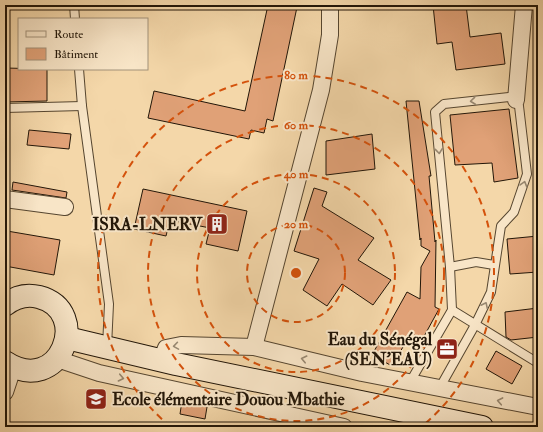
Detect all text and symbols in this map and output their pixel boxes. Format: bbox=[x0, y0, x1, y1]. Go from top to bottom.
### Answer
legend bbox=[18, 18, 148, 70]
text: Route bbox=[54, 27, 83, 42]
text: Bâtiment bbox=[54, 47, 98, 62]
text: 80 m bbox=[284, 68, 308, 83]
one-way arrow bbox=[470, 96, 476, 105]
text: 60 m bbox=[284, 118, 309, 133]
one-way arrow bbox=[434, 148, 443, 154]
text: 40 m bbox=[283, 167, 309, 182]
one-way arrow bbox=[519, 181, 528, 188]
building icon: ISRA-LNERV bbox=[204, 211, 230, 237]
place label: ISRA-LNERV bbox=[92, 214, 203, 235]
text: 20 m bbox=[284, 217, 309, 232]
centre of rings bbox=[289, 266, 303, 280]
one-way arrow bbox=[480, 302, 488, 309]
place label: Eau du Sénégal (SEN'EAU) bbox=[328, 329, 433, 371]
office icon: Eau du Sénégal (SEN'EAU) bbox=[434, 336, 460, 362]
one-way arrow bbox=[173, 341, 179, 350]
one-way arrow bbox=[301, 355, 308, 364]
one-way arrow bbox=[118, 374, 125, 382]
school or university icon: Ecole élémentaire Douou Mbathie bbox=[83, 386, 109, 412]
place label: Ecole élémentaire Douou Mbathie bbox=[112, 389, 346, 410]
one-way arrow bbox=[497, 397, 503, 405]

